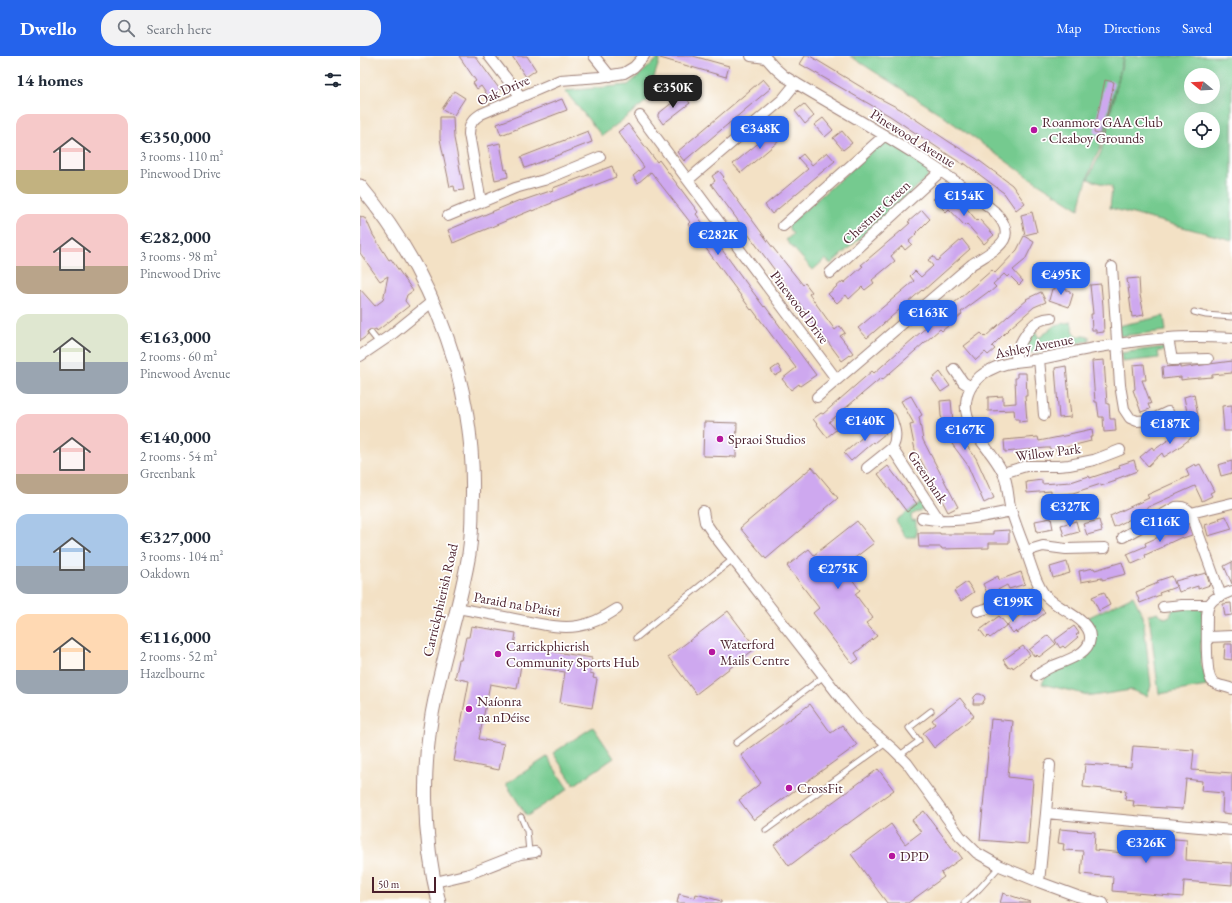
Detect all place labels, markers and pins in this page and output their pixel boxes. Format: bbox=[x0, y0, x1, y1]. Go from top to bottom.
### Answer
pin: €350K bbox=[645, 75, 701, 109]
place label: Roanmore GAA Club - Cleaboy Grounds bbox=[1042, 113, 1163, 147]
pin: €348K bbox=[732, 116, 788, 150]
marker: Roanmore GAA Club - Cleaboy Grounds bbox=[1029, 125, 1039, 135]
pin: €154K bbox=[936, 183, 992, 217]
pin: €282K bbox=[690, 222, 746, 256]
pin: €495K bbox=[1033, 262, 1089, 296]
pin: €163K bbox=[900, 300, 956, 334]
pin: €140K bbox=[837, 408, 893, 442]
pin: €187K bbox=[1142, 411, 1198, 445]
pin: €167K bbox=[937, 417, 993, 451]
place label: Spraoi Studios bbox=[728, 430, 806, 448]
marker: Spraoi Studios bbox=[715, 434, 725, 444]
pin: €327K bbox=[1042, 494, 1098, 528]
pin: €116K bbox=[1132, 509, 1188, 543]
pin: €275K bbox=[810, 556, 866, 590]
pin: €199K bbox=[985, 589, 1041, 623]
place label: Waterford Mails Centre bbox=[720, 635, 790, 669]
place label: Carrickphierish Community Sports Hub bbox=[506, 637, 639, 671]
marker: Waterford Mails Centre bbox=[707, 647, 717, 657]
marker: Carrickphierish Community Sports Hub bbox=[493, 649, 503, 659]
place label: Naíonra na nDéise bbox=[477, 692, 530, 726]
marker: Naíonra na nDéise bbox=[464, 704, 474, 714]
place label: CrossFit bbox=[797, 779, 843, 797]
marker: CrossFit bbox=[784, 783, 794, 793]
pin: €326K bbox=[1118, 830, 1174, 864]
place label: DPD bbox=[900, 847, 929, 865]
marker: DPD bbox=[887, 851, 897, 861]

